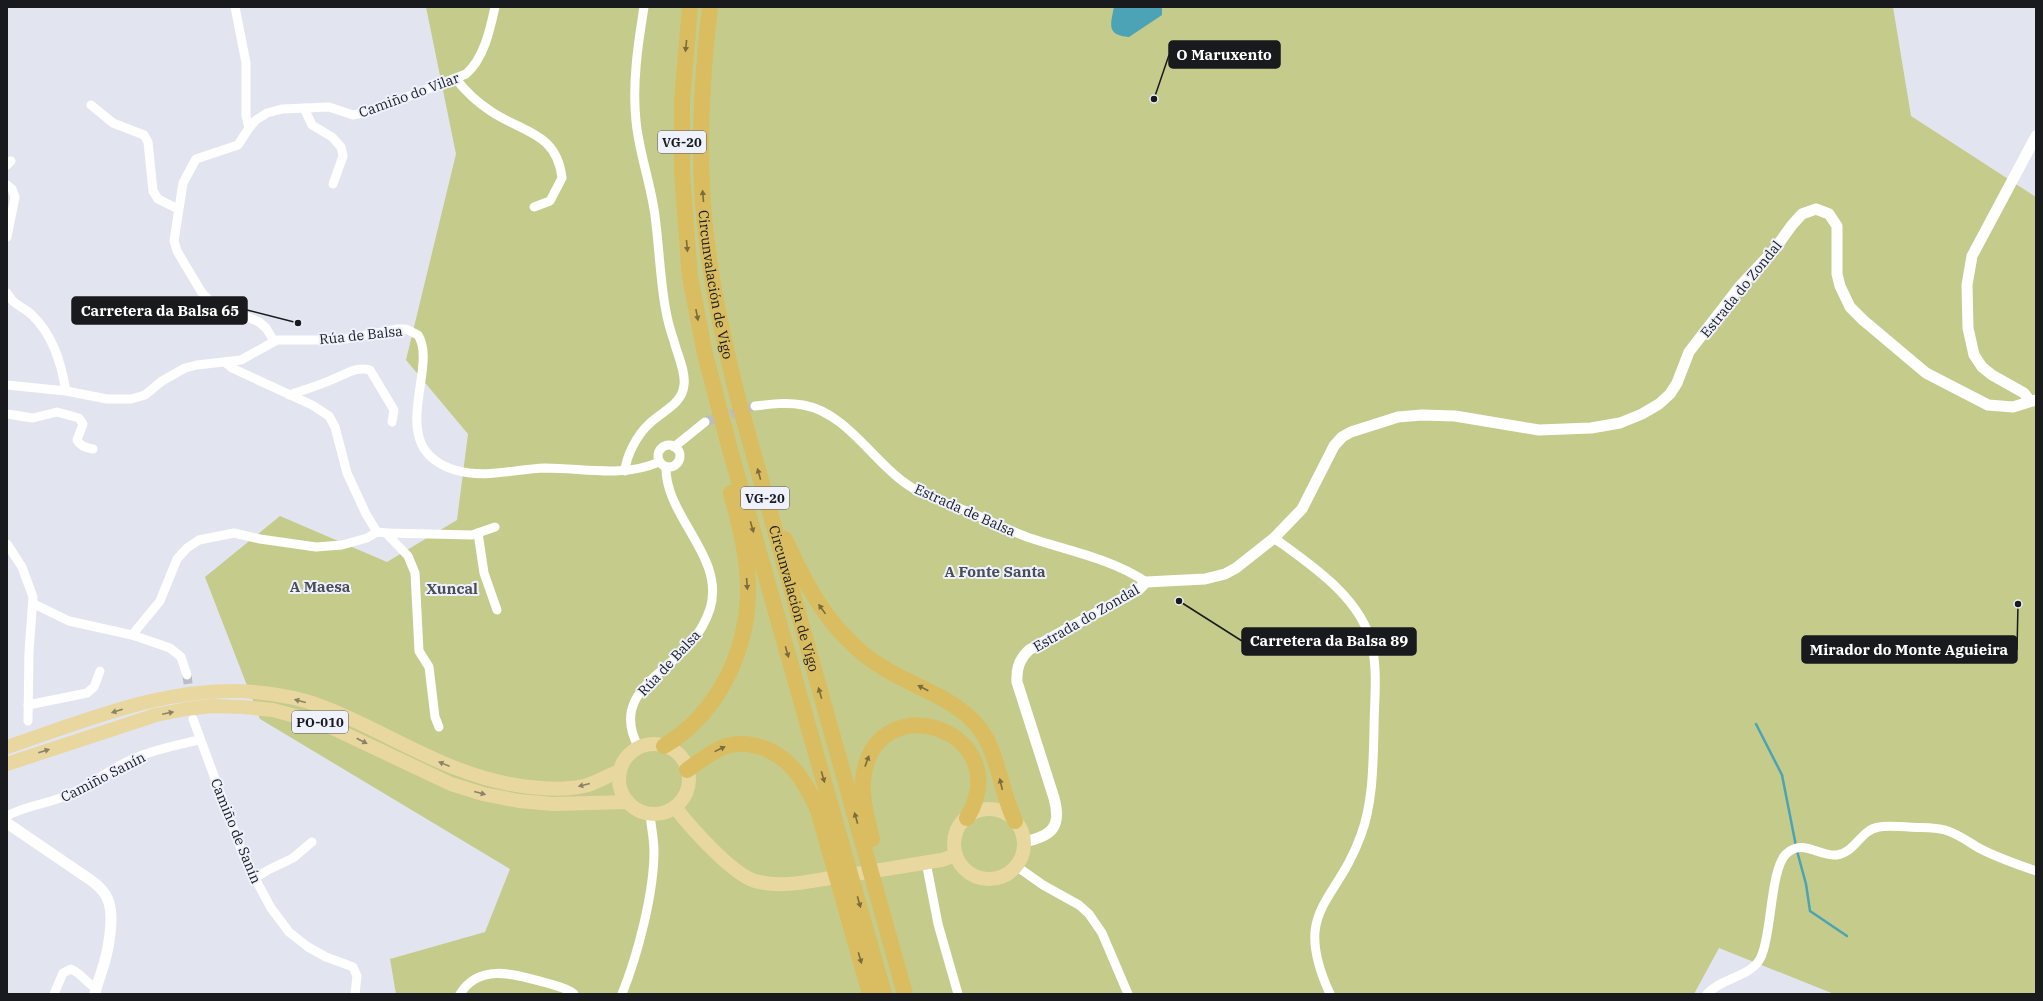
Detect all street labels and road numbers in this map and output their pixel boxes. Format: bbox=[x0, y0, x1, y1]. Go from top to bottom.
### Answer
street label: Camiño do Vilar bbox=[356, 68, 462, 122]
road number: VG-20 bbox=[658, 131, 706, 153]
street label: Circunvalación de Vigo bbox=[695, 209, 737, 361]
street label: Estrada do Zondal bbox=[1696, 237, 1786, 341]
street label: Rúa de Balsa bbox=[318, 322, 404, 348]
street label: Estrada de Balsa bbox=[912, 480, 1019, 541]
road number: VG-20 bbox=[741, 487, 789, 509]
street label: Circunvalación de Vigo bbox=[765, 523, 823, 674]
street label: Estrada do Zondal bbox=[1030, 580, 1142, 656]
street label: Rúa de Balsa bbox=[634, 626, 704, 700]
road number: PO-010 bbox=[292, 711, 348, 733]
street label: Camiño Sanín bbox=[58, 748, 148, 806]
street label: Camiño de Sanín bbox=[207, 776, 265, 886]

